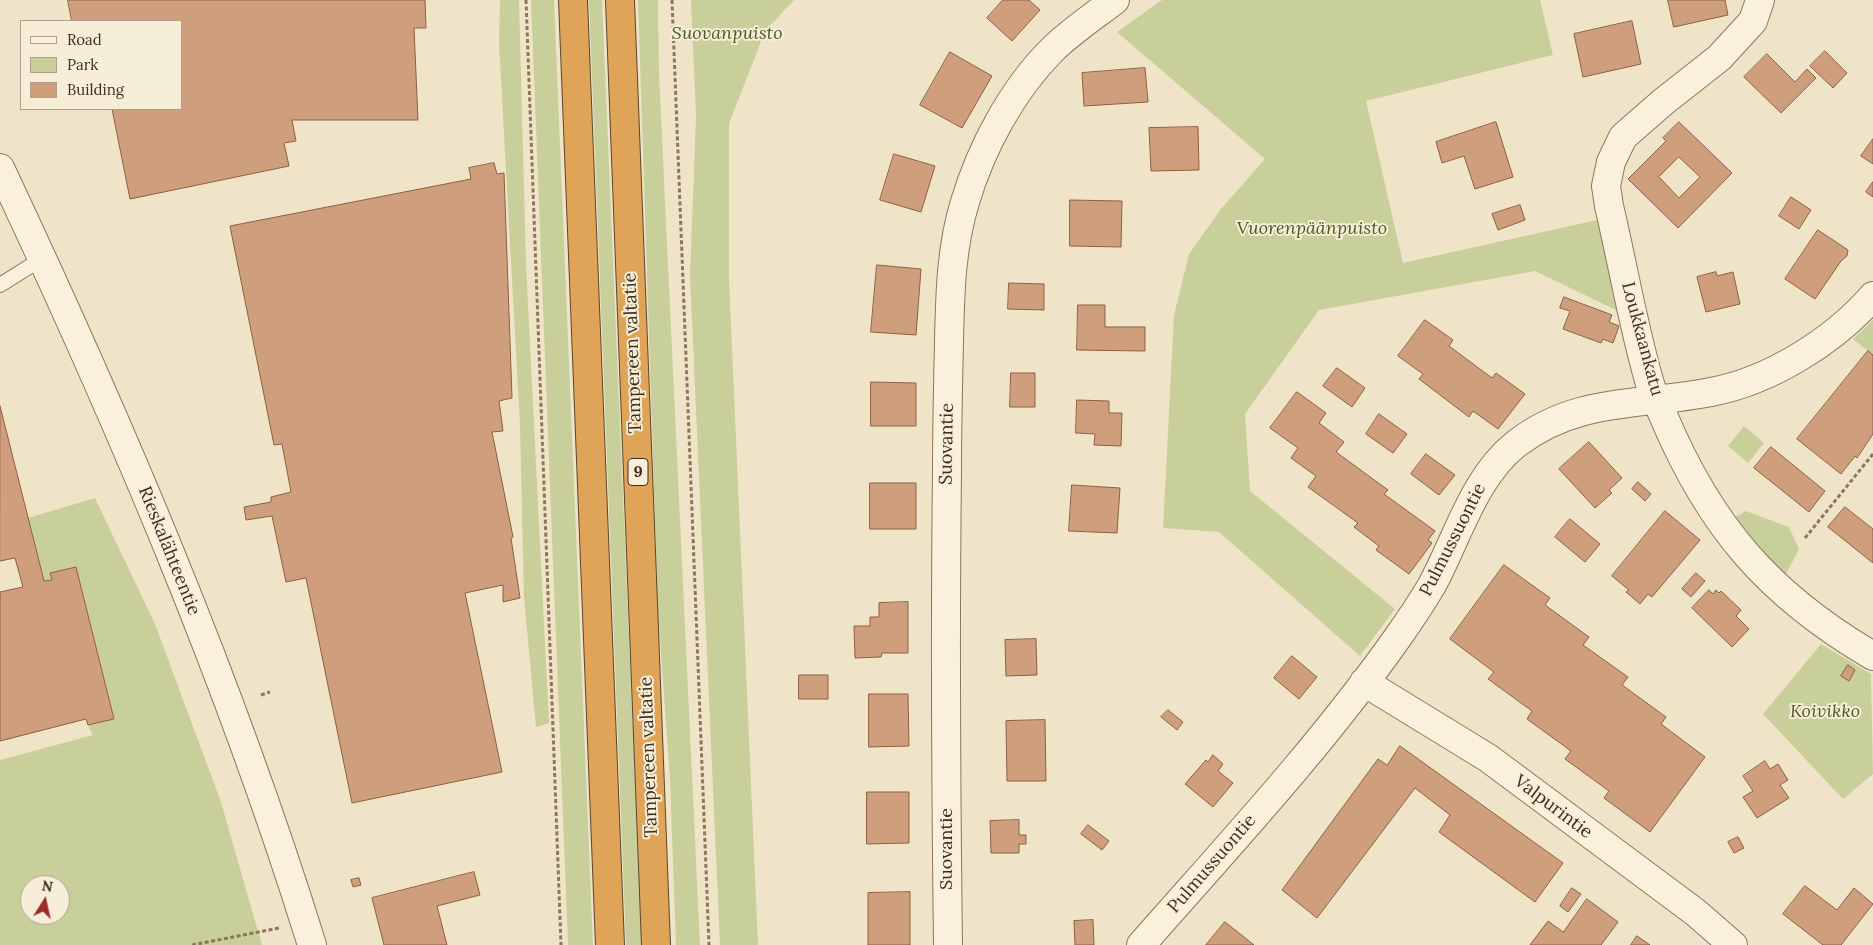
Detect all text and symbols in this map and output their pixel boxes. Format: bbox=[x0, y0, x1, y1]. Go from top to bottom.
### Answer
legend bbox=[20, 20, 182, 110]
park label: Suovanpuisto bbox=[671, 23, 783, 45]
text: Road bbox=[67, 30, 102, 49]
text: Park bbox=[67, 55, 98, 74]
text: Building bbox=[67, 80, 124, 99]
park label: Vuorenpäänpuisto bbox=[1237, 218, 1387, 240]
street label: Tampereen valtatie bbox=[619, 272, 647, 434]
street label: Loukkaankatu bbox=[1616, 280, 1668, 398]
street label: Suovantie bbox=[935, 403, 959, 485]
road number: 9 bbox=[628, 458, 648, 486]
street label: Pulmussuontie bbox=[1415, 480, 1491, 600]
street label: Rieskalähteentie bbox=[133, 483, 205, 619]
street label: Tampereen valtatie bbox=[635, 676, 663, 838]
park label: Koivikko bbox=[1790, 701, 1860, 723]
street label: Valpurintie bbox=[1510, 771, 1596, 843]
street label: Suovantie bbox=[936, 808, 958, 890]
street label: Pulmussuontie bbox=[1163, 810, 1261, 918]
north arrow bbox=[20, 875, 70, 925]
text: N bbox=[41, 876, 54, 896]

